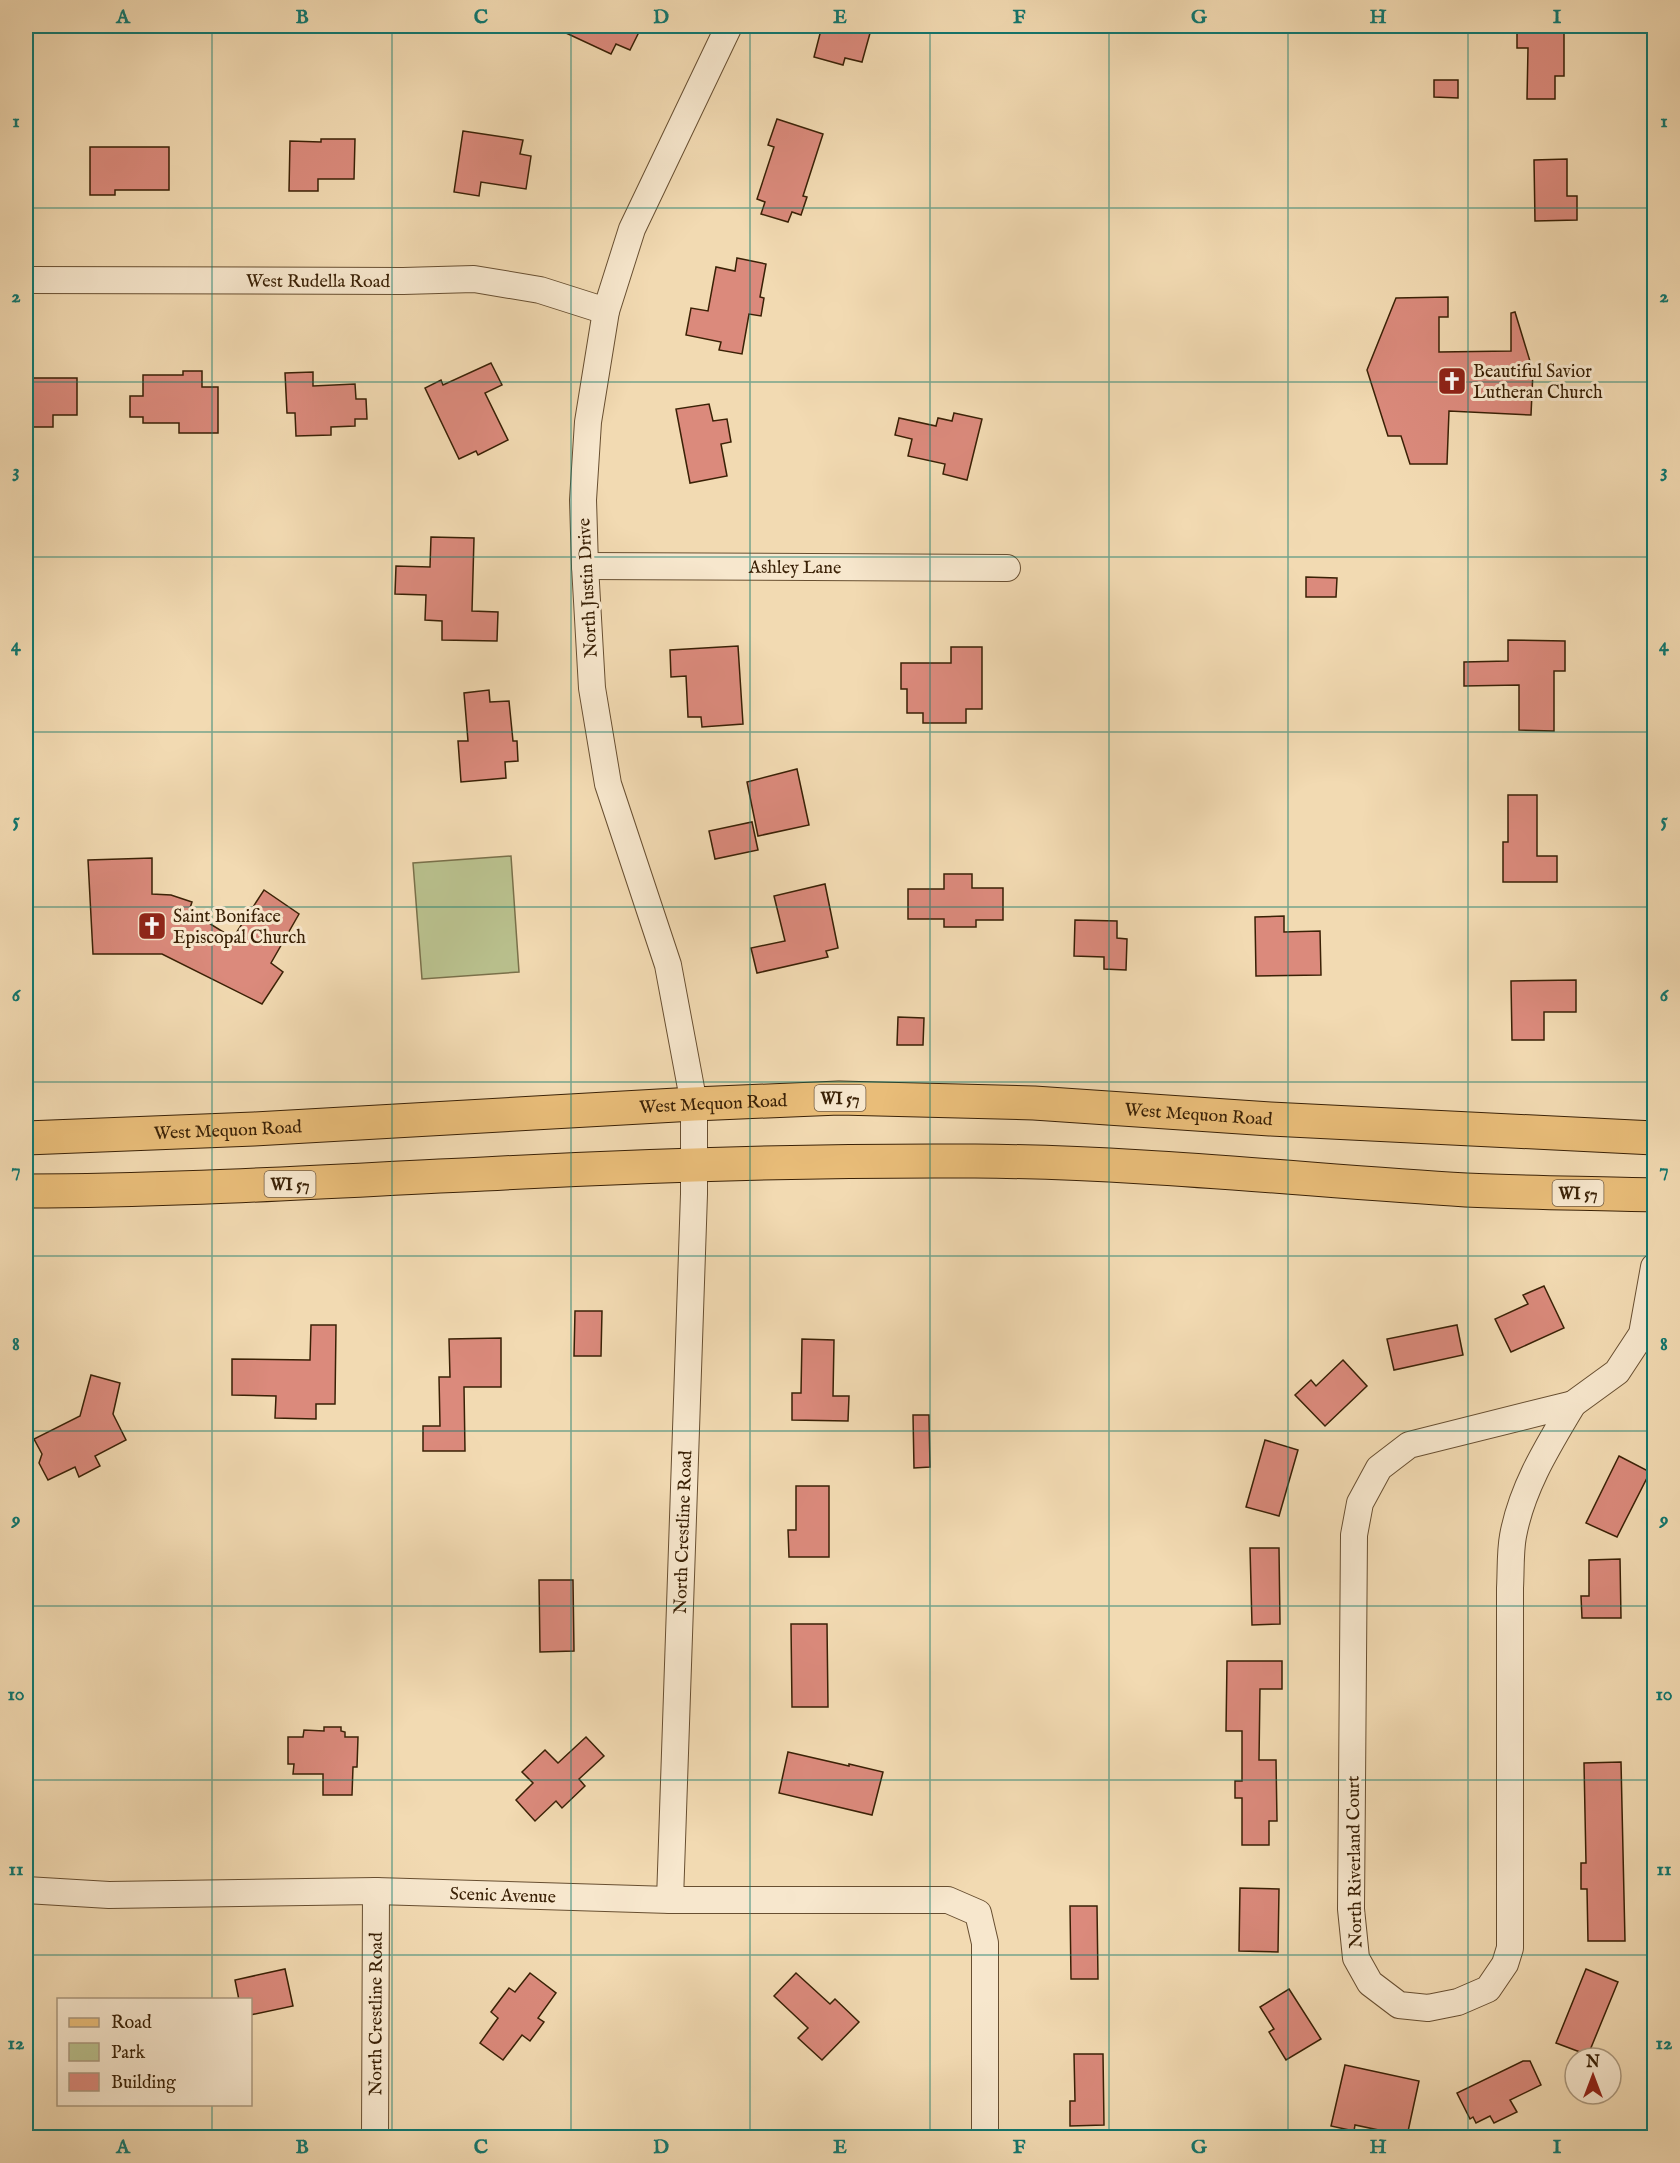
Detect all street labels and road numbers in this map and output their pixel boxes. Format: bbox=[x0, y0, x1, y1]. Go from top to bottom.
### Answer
street label: West Rudella Road bbox=[246, 271, 390, 294]
street label: North Justin Drive bbox=[573, 517, 604, 658]
street label: Ashley Lane bbox=[748, 557, 841, 580]
road number: WI 57 bbox=[814, 1085, 866, 1111]
street label: West Mequon Road bbox=[639, 1090, 788, 1120]
street label: West Mequon Road bbox=[1124, 1099, 1274, 1132]
street label: West Mequon Road bbox=[153, 1116, 303, 1146]
road number: WI 57 bbox=[264, 1171, 316, 1197]
road number: WI 57 bbox=[1552, 1180, 1604, 1206]
street label: North Crestline Road bbox=[670, 1450, 698, 1614]
street label: North Riverland Court bbox=[1342, 1776, 1369, 1948]
street label: Scenic Avenue bbox=[449, 1883, 556, 1910]
street label: North Crestline Road bbox=[365, 1932, 389, 2096]

